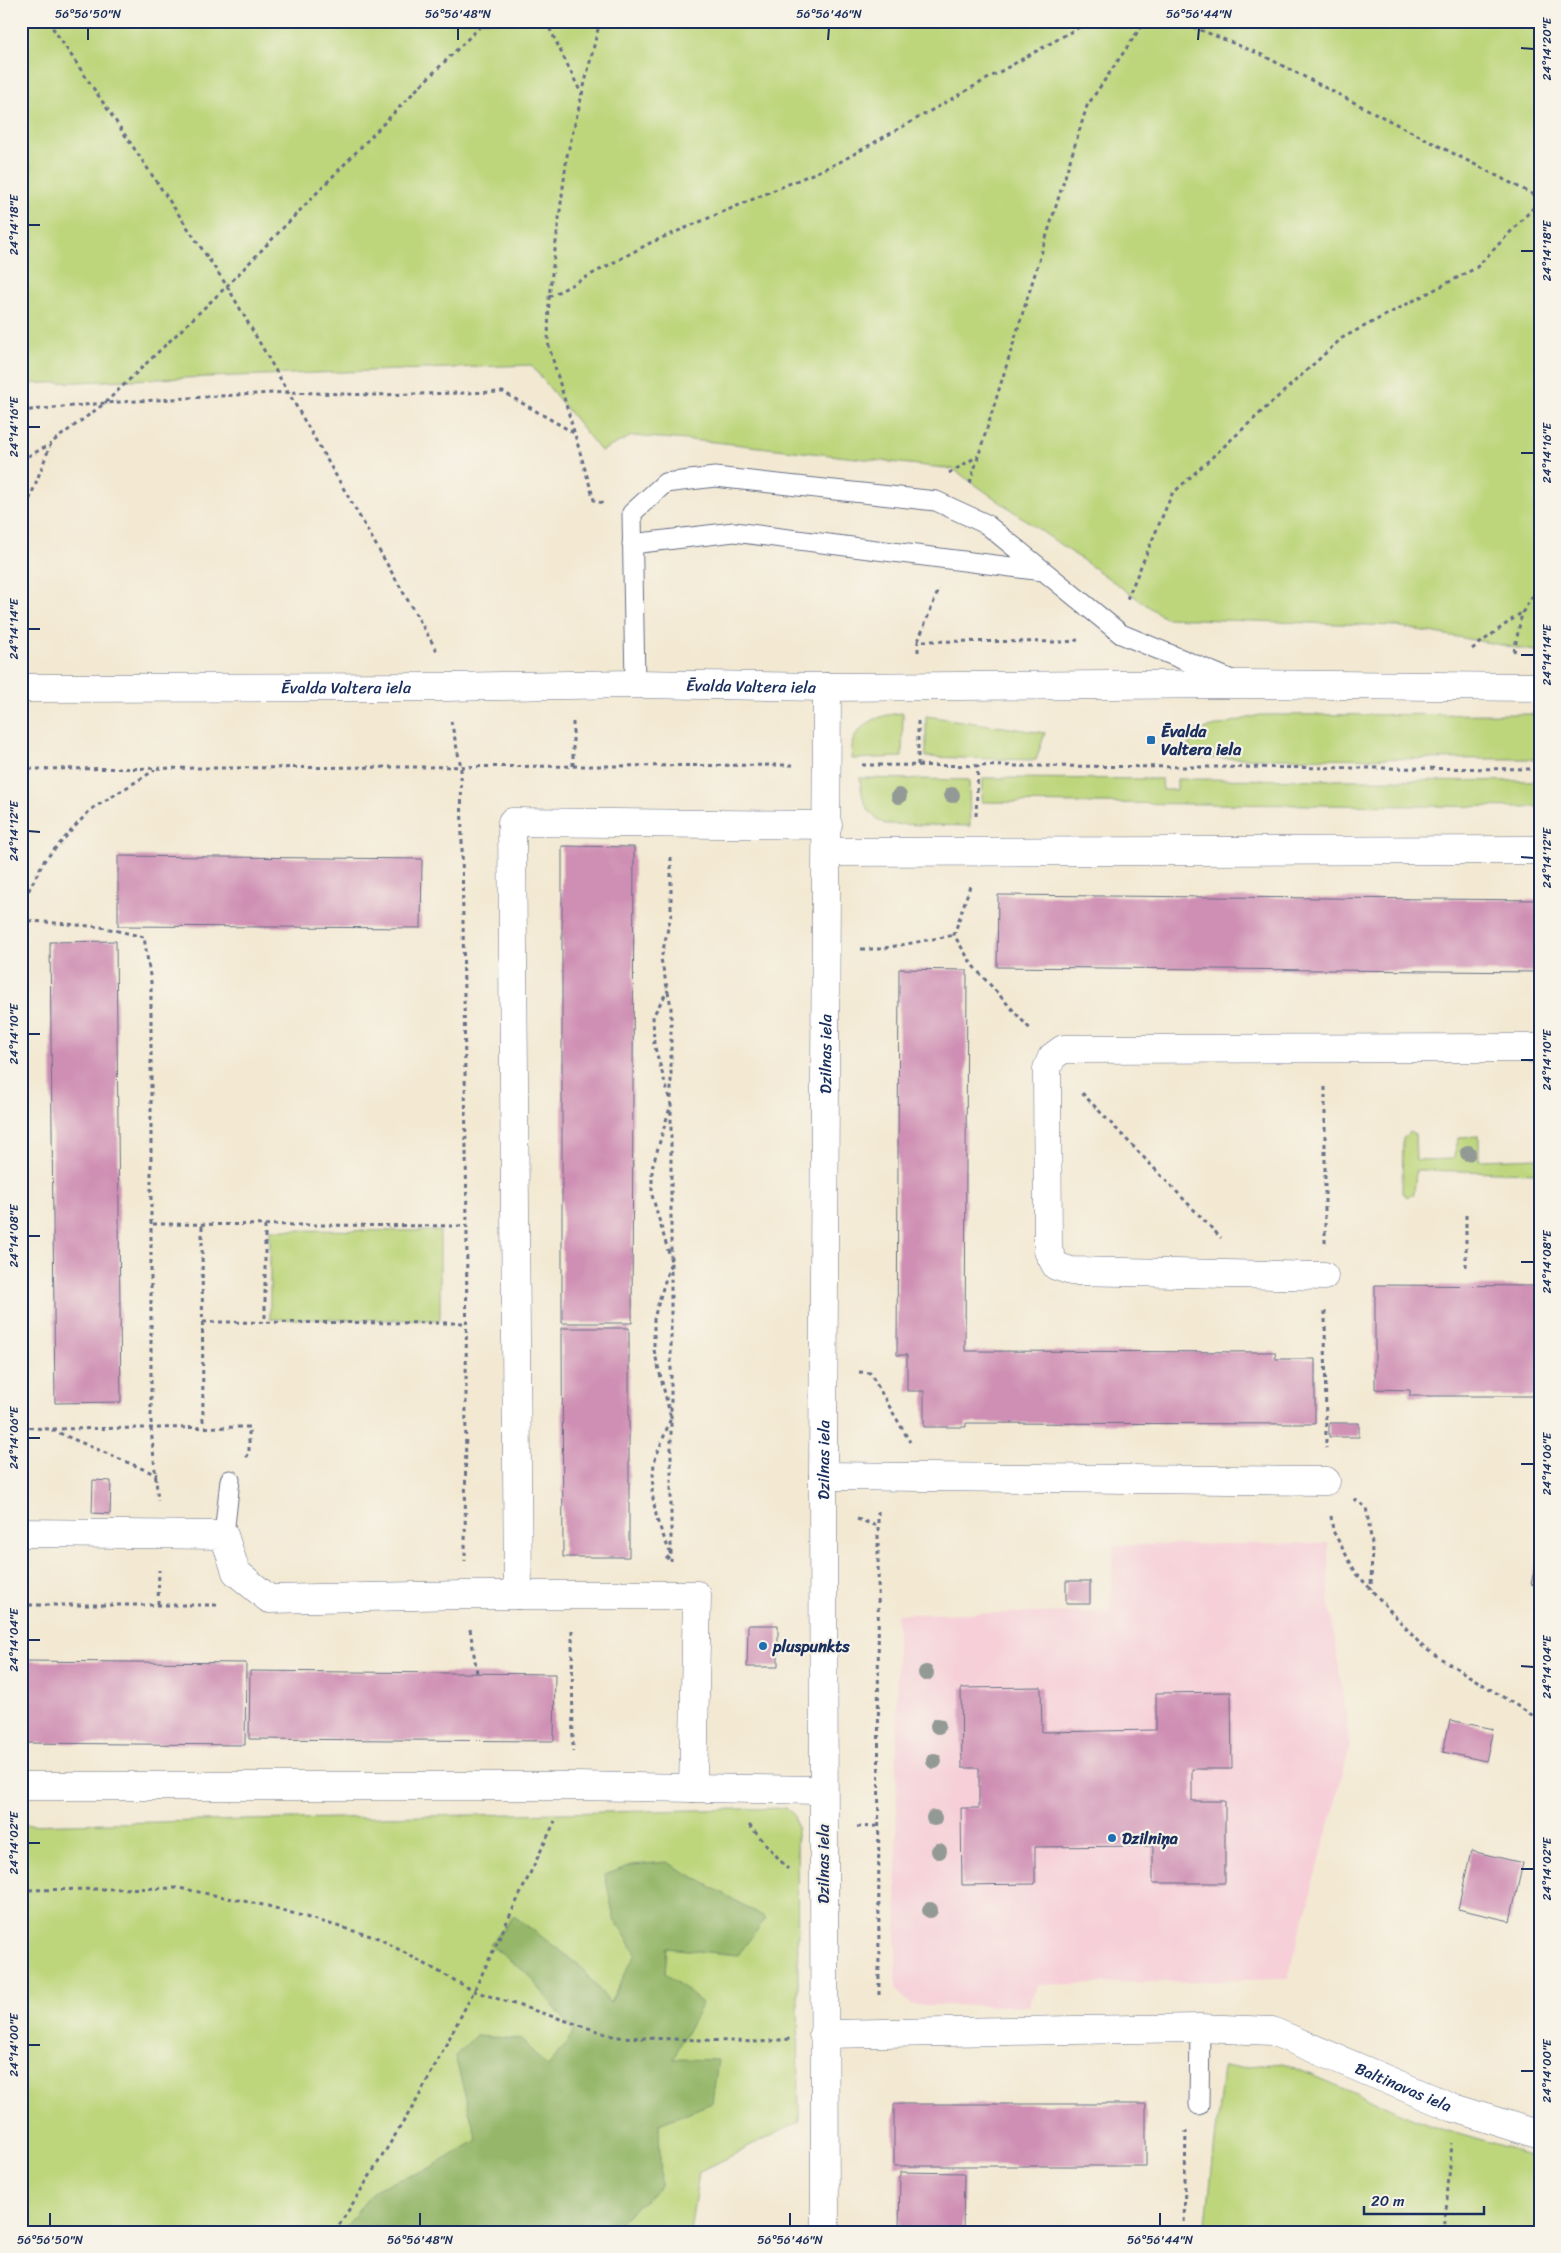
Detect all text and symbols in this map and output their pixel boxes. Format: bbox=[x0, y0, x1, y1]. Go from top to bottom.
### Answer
text: 56°56'50"N bbox=[55, 3, 122, 25]
text: 56°56'48"N bbox=[425, 3, 492, 25]
text: 56°56'46"N bbox=[796, 3, 862, 25]
text: 56°56'44"N bbox=[1166, 3, 1233, 25]
text: 24°14'20"E bbox=[1536, 16, 1558, 80]
text: 24°14'18"E bbox=[3, 193, 25, 255]
text: 24°14'18"E bbox=[1536, 219, 1558, 281]
text: 24°14'16"E bbox=[3, 396, 25, 457]
text: 24°14'16"E bbox=[1536, 422, 1558, 483]
text: 24°14'14"E bbox=[3, 597, 25, 659]
text: 24°14'14"E bbox=[1536, 623, 1558, 685]
street label: Ēvalda Valtera iela bbox=[686, 671, 817, 702]
street label: Ēvalda Valtera iela bbox=[281, 673, 412, 702]
place label: Ēvalda Valtera iela bbox=[1161, 717, 1242, 764]
marker: Ēvalda Valtera iela bbox=[1145, 734, 1157, 746]
text: 24°14'12"E bbox=[3, 799, 25, 861]
text: 24°14'12"E bbox=[1536, 826, 1558, 888]
text: 24°14'10"E bbox=[3, 1002, 25, 1065]
street label: Dzilnas iela bbox=[811, 1013, 840, 1094]
text: 24°14'10"E bbox=[1536, 1028, 1558, 1091]
text: 24°14'08"E bbox=[3, 1203, 25, 1268]
text: 24°14'08"E bbox=[1536, 1229, 1558, 1294]
text: 24°14'06"E bbox=[3, 1405, 25, 1469]
street label: Dzilnas iela bbox=[809, 1419, 838, 1500]
text: 24°14'06"E bbox=[1536, 1431, 1558, 1495]
text: 24°14'04"E bbox=[3, 1607, 25, 1672]
place label: pluspunkts bbox=[772, 1632, 850, 1661]
text: 24°14'04"E bbox=[1536, 1634, 1558, 1699]
marker: pluspunkts bbox=[757, 1640, 769, 1652]
text: 24°14'02"E bbox=[3, 1810, 25, 1874]
street label: Dzilnas iela bbox=[809, 1823, 838, 1904]
place label: Dzilniņa bbox=[1122, 1824, 1179, 1853]
marker: Dzilniņa bbox=[1106, 1832, 1118, 1844]
text: 24°14'02"E bbox=[1536, 1836, 1558, 1900]
text: 24°14'00"E bbox=[3, 2012, 25, 2077]
text: 24°14'00"E bbox=[1536, 2038, 1558, 2103]
street label: Baltinavas iela bbox=[1350, 2054, 1456, 2120]
scale bar bbox=[1364, 2183, 1484, 2215]
text: 20 m bbox=[1371, 2188, 1405, 2214]
text: 56°56'50"N bbox=[17, 2229, 84, 2251]
text: 56°56'48"N bbox=[387, 2229, 454, 2251]
text: 56°56'46"N bbox=[757, 2229, 823, 2251]
text: 56°56'44"N bbox=[1127, 2229, 1194, 2251]

